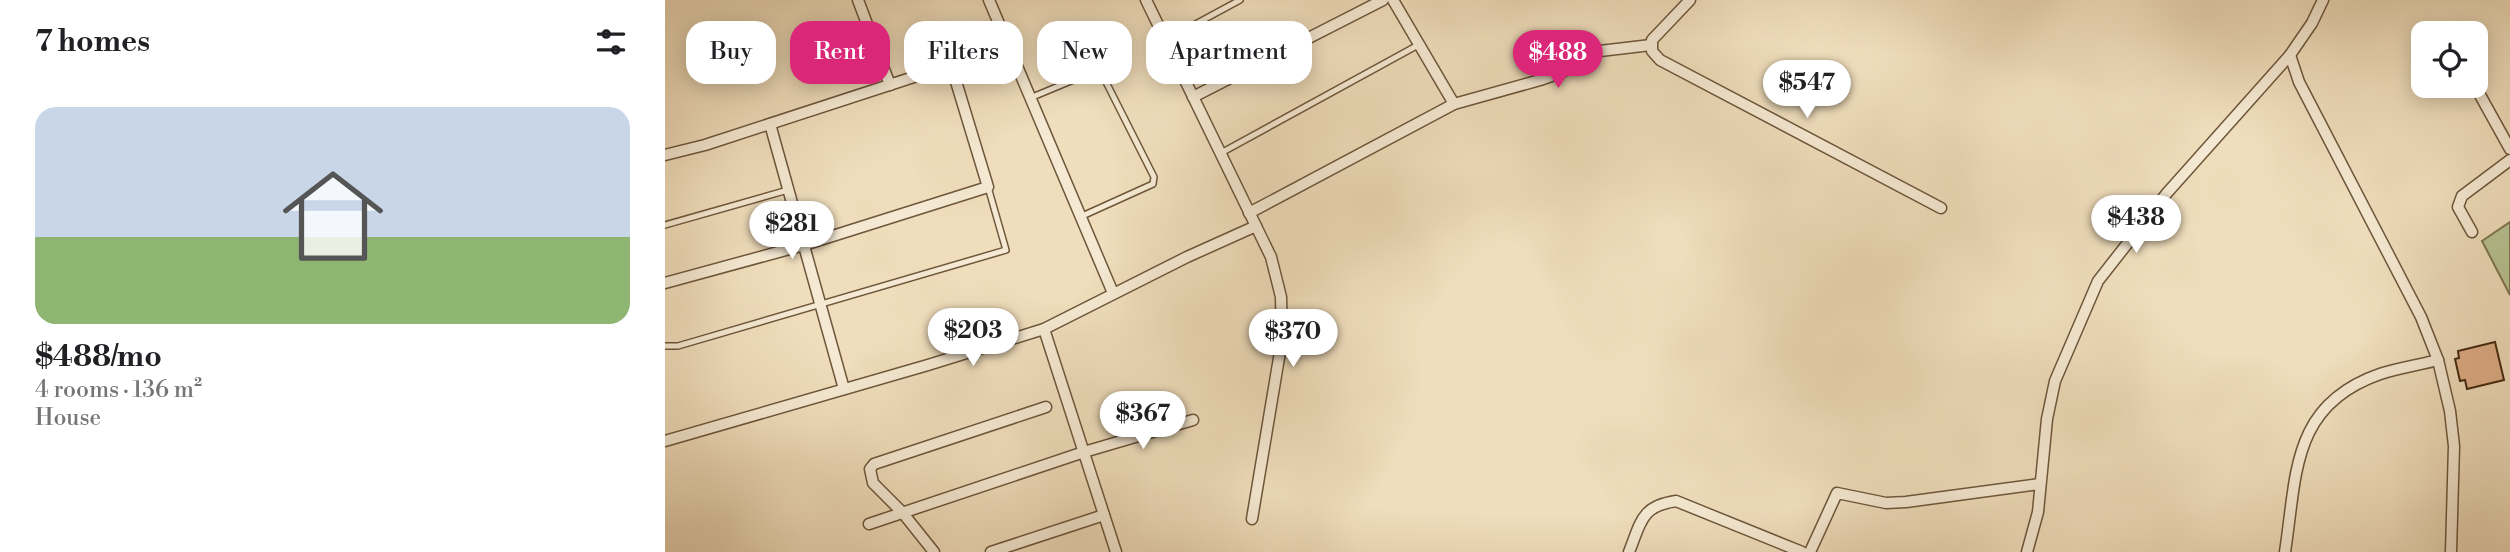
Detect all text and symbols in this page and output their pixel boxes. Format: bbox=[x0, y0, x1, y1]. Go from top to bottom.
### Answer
chip: Buy bbox=[686, 21, 776, 84]
chip: Rent bbox=[790, 21, 890, 84]
chip: Filters bbox=[904, 21, 1023, 84]
chip: New bbox=[1037, 21, 1132, 84]
chip: Apartment bbox=[1146, 21, 1312, 84]
map controls bbox=[2411, 21, 2488, 98]
button: locate bbox=[2411, 21, 2488, 98]
text: 7 homes bbox=[35, 23, 150, 61]
icon: filters bbox=[592, 23, 630, 61]
pin: $488 bbox=[1517, 31, 1599, 90]
text: $488 bbox=[1529, 39, 1587, 67]
pin: $547 bbox=[1766, 60, 1848, 120]
text: $547 bbox=[1779, 69, 1835, 97]
icon: home bbox=[270, 153, 396, 279]
pin: $438 bbox=[2095, 196, 2177, 255]
pin: $281 bbox=[751, 202, 833, 261]
text: $438 bbox=[2107, 204, 2165, 232]
text: $281 bbox=[765, 210, 819, 238]
pin: $203 bbox=[932, 308, 1014, 368]
pin: $370 bbox=[1252, 310, 1334, 369]
text: $203 bbox=[944, 317, 1002, 345]
text: $370 bbox=[1265, 318, 1321, 346]
text: $488/mo bbox=[35, 338, 162, 376]
text: 4 rooms · 136 m² bbox=[35, 376, 202, 404]
pin: $367 bbox=[1102, 392, 1184, 451]
text: $367 bbox=[1116, 400, 1170, 428]
text: House bbox=[35, 404, 101, 432]

